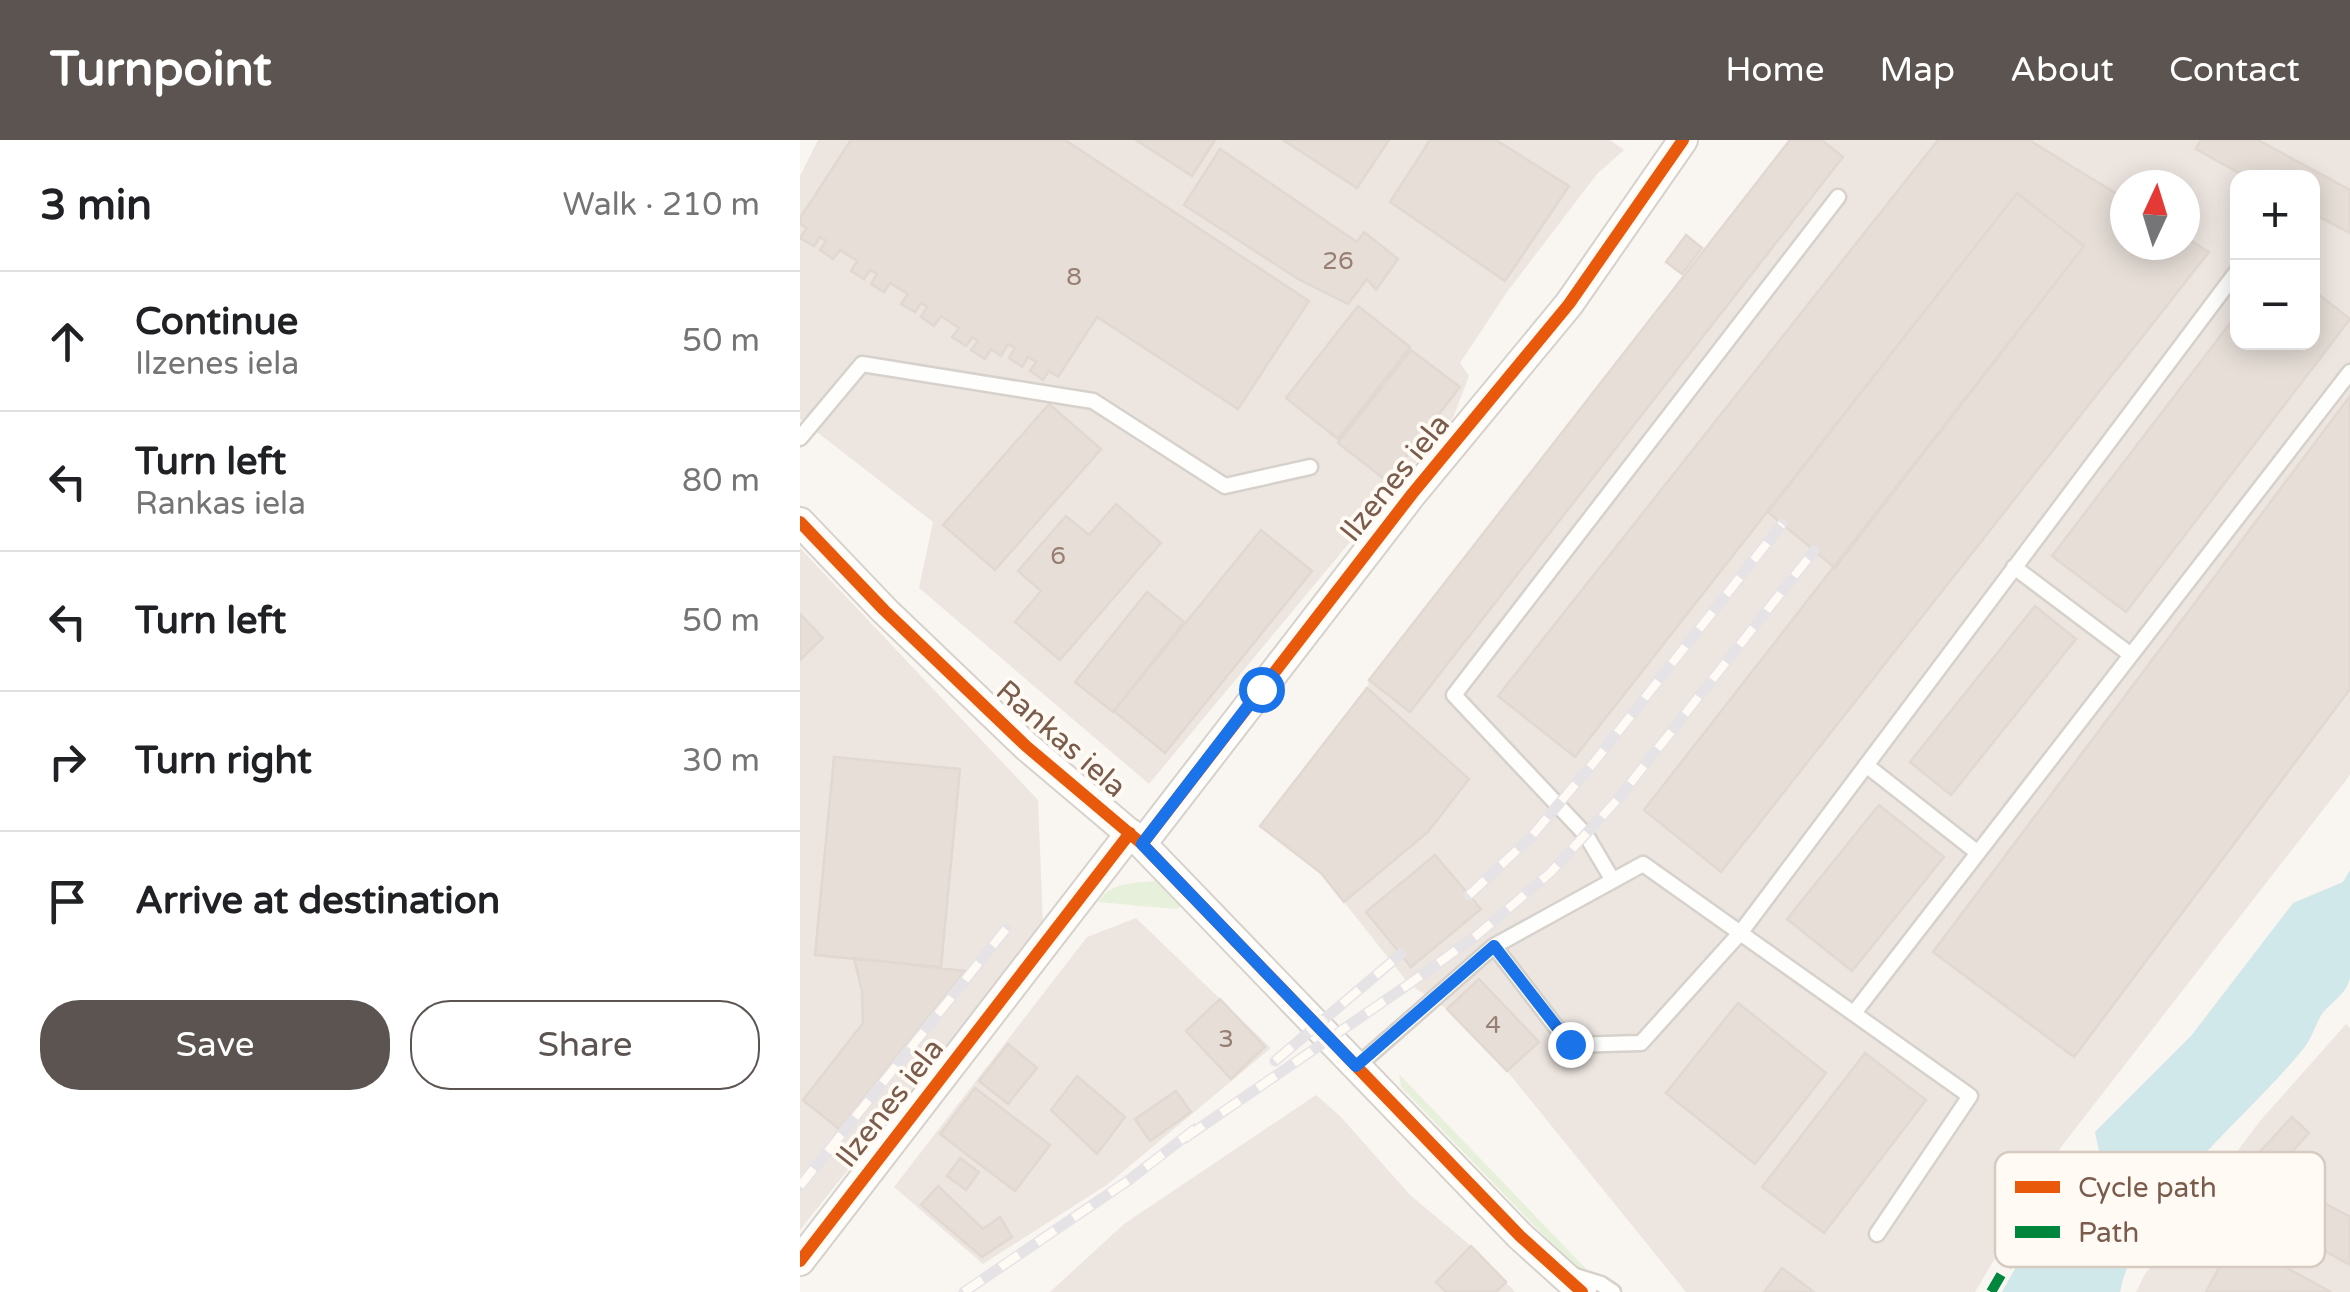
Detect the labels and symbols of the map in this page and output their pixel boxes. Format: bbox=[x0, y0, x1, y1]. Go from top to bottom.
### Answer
north arrow bbox=[2110, 170, 2200, 260]
house number: 26 bbox=[1322, 246, 1354, 276]
house number: 8 bbox=[1066, 262, 1082, 292]
street label: Ilzenes iela bbox=[1332, 407, 1458, 549]
house number: 6 bbox=[1050, 541, 1066, 571]
route start bbox=[1239, 667, 1285, 713]
street label: Rankas iela bbox=[988, 672, 1134, 806]
house number: 4 bbox=[1485, 1010, 1501, 1040]
route end bbox=[1548, 1022, 1594, 1068]
house number: 3 bbox=[1218, 1024, 1234, 1054]
street label: Ilzenes iela bbox=[828, 1031, 952, 1175]
legend bbox=[1995, 1152, 2325, 1267]
text: Cycle path bbox=[2078, 1171, 2217, 1205]
text: Path bbox=[2078, 1216, 2139, 1250]

